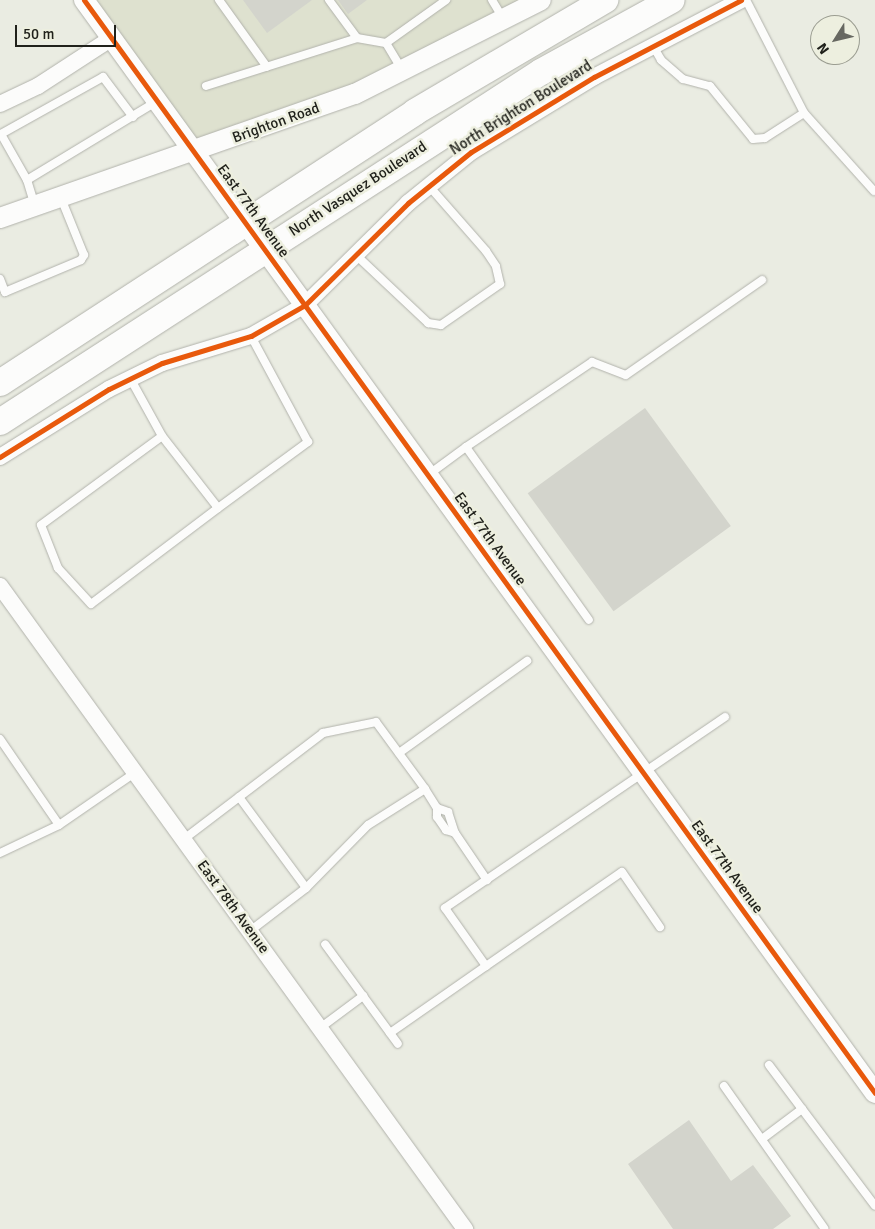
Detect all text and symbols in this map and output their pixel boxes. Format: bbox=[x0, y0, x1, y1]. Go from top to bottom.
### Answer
scale bar bbox=[18, 15, 119, 47]
north arrow bbox=[810, 15, 860, 65]
text: 50 m bbox=[23, 25, 54, 43]
text: N bbox=[814, 40, 833, 57]
street label: North Brighton Boulevard bbox=[447, 57, 595, 159]
street label: Brighton Road bbox=[230, 99, 322, 147]
street label: North Vasquez Boulevard bbox=[286, 138, 430, 240]
street label: East 77th Avenue bbox=[213, 161, 293, 261]
street label: East 77th Avenue bbox=[450, 489, 530, 589]
street label: East 77th Avenue bbox=[687, 817, 767, 917]
street label: East 78th Avenue bbox=[193, 857, 273, 957]

